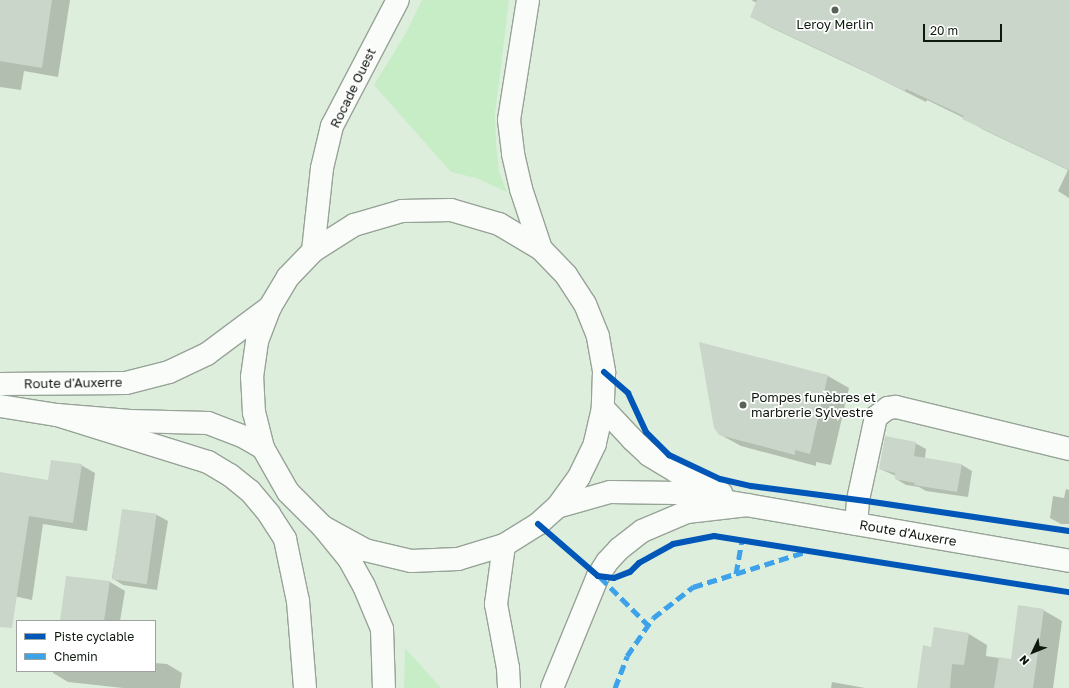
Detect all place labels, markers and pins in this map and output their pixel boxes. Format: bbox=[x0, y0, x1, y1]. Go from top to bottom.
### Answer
marker: Leroy Merlin bbox=[830, 5, 840, 15]
place label: Leroy Merlin bbox=[796, 16, 874, 32]
place label: Pompes funèbres et marbrerie Sylvestre bbox=[751, 390, 876, 421]
marker: Pompes funèbres et marbrerie Sylvestre bbox=[738, 400, 748, 410]

